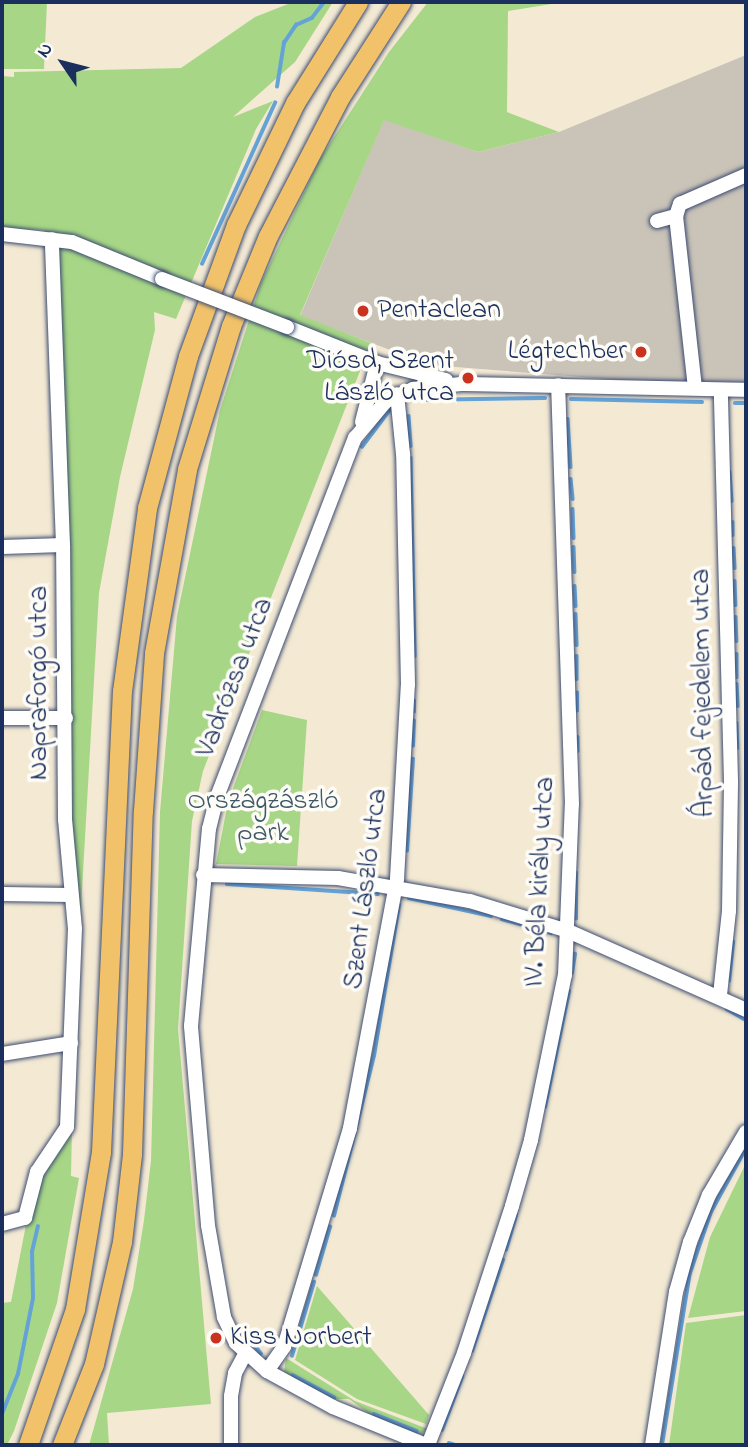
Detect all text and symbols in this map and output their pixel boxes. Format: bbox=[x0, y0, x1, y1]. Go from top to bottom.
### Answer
north arrow bbox=[28, 28, 98, 98]
text: N bbox=[31, 38, 60, 64]
place label: Pentaclean bbox=[377, 294, 501, 328]
marker: Pentaclean bbox=[355, 303, 371, 319]
place label: Légtechber bbox=[508, 335, 627, 369]
marker: Légtechber bbox=[633, 344, 649, 360]
place label: Diósd, Szent László utca bbox=[307, 345, 454, 411]
marker: Diósd, Szent László utca bbox=[460, 370, 476, 386]
street label: Árpád fejedelem utca bbox=[685, 568, 723, 818]
street label: Napraforgó utca bbox=[23, 586, 57, 780]
street label: Vadrózsa utca bbox=[190, 593, 282, 763]
street label: IV. Béla király utca bbox=[519, 776, 563, 988]
park label: Országzászló park bbox=[188, 785, 338, 851]
street label: Szent László utca bbox=[338, 787, 396, 991]
place label: Kiss Norbert bbox=[230, 1321, 372, 1355]
marker: Kiss Norbert bbox=[208, 1330, 224, 1346]

